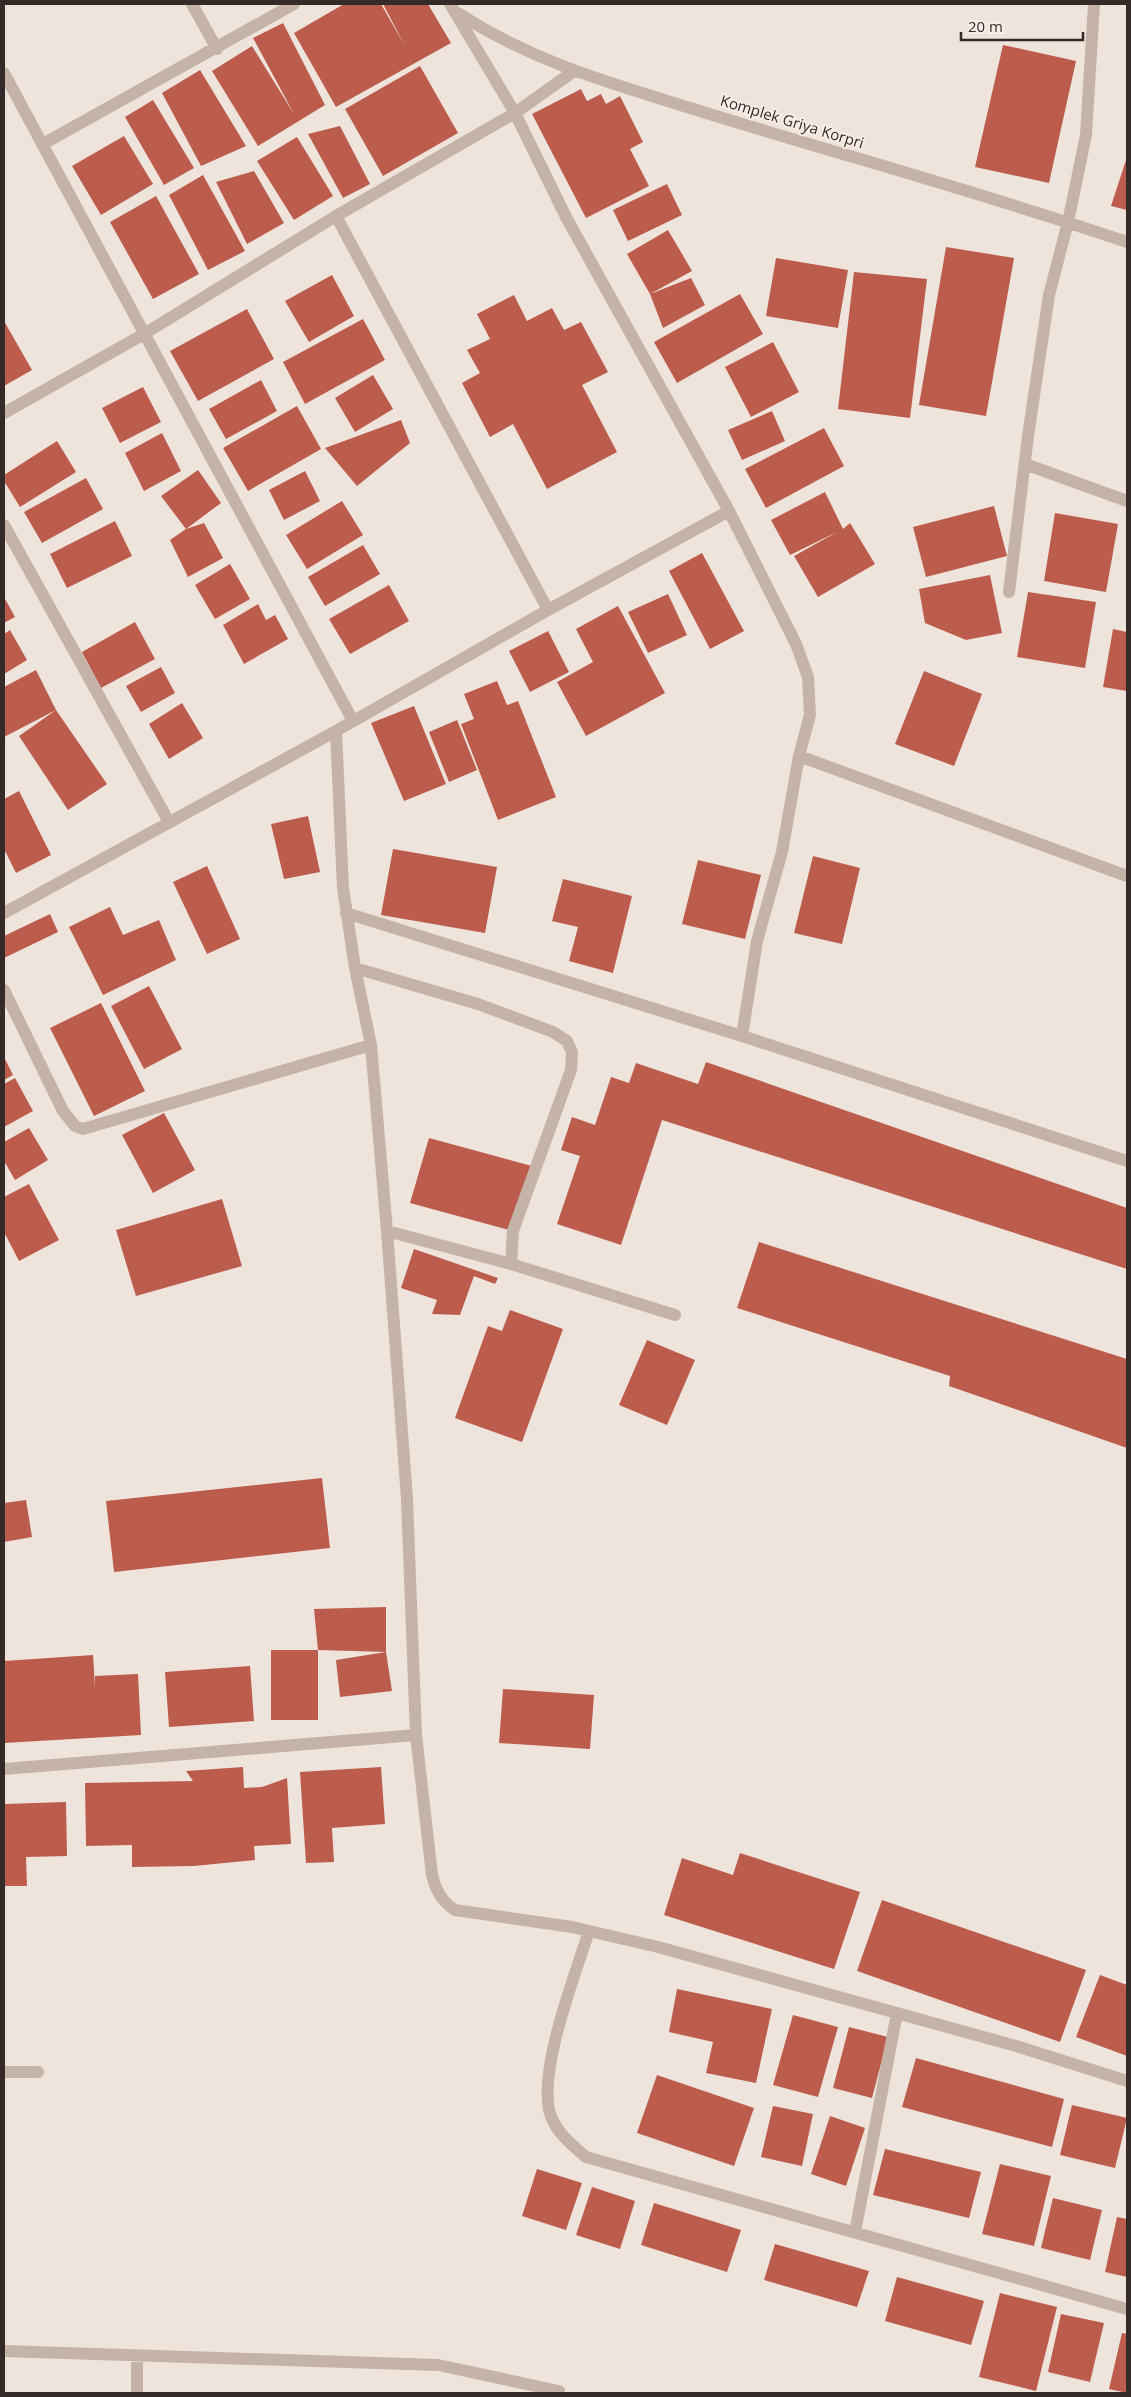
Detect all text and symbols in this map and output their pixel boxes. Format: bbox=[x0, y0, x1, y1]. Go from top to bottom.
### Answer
scale bar bbox=[961, 10, 1084, 42]
text: 20 m bbox=[968, 16, 1003, 36]
street label: Komplek Griya Korpri bbox=[718, 90, 867, 152]

